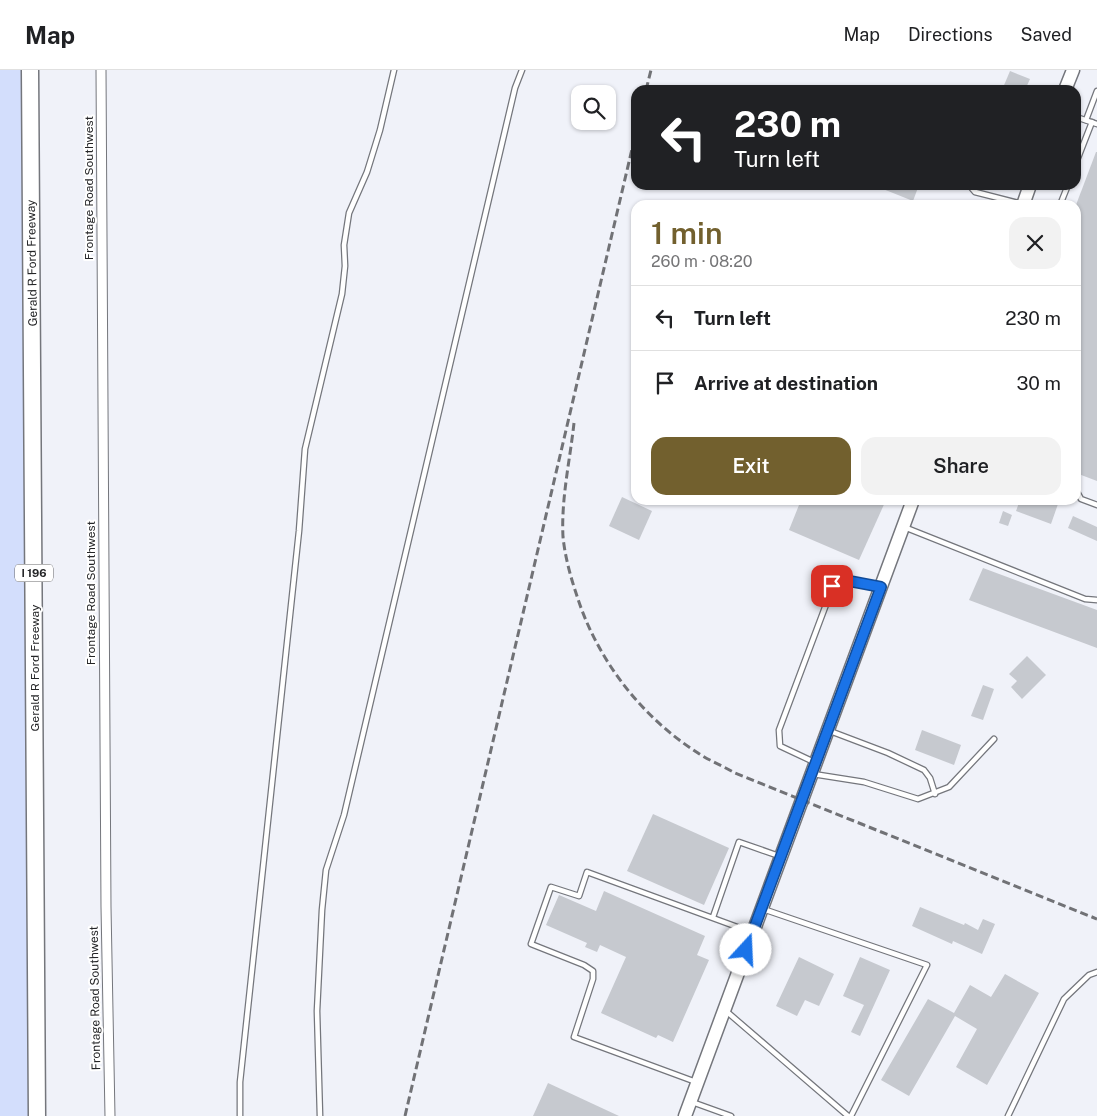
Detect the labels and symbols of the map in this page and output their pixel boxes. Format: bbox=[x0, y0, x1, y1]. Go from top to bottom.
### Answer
street label: Frontage Road Southwest bbox=[82, 115, 96, 260]
street label: Gerald R Ford Freeway bbox=[24, 199, 40, 327]
street label: Frontage Road Southwest bbox=[84, 520, 98, 665]
road number: I 196 bbox=[15, 564, 53, 582]
pin bbox=[811, 565, 853, 607]
street label: Gerald R Ford Freeway bbox=[28, 604, 42, 731]
position arrow bbox=[719, 923, 771, 975]
street label: Frontage Road Southwest bbox=[87, 925, 103, 1070]

